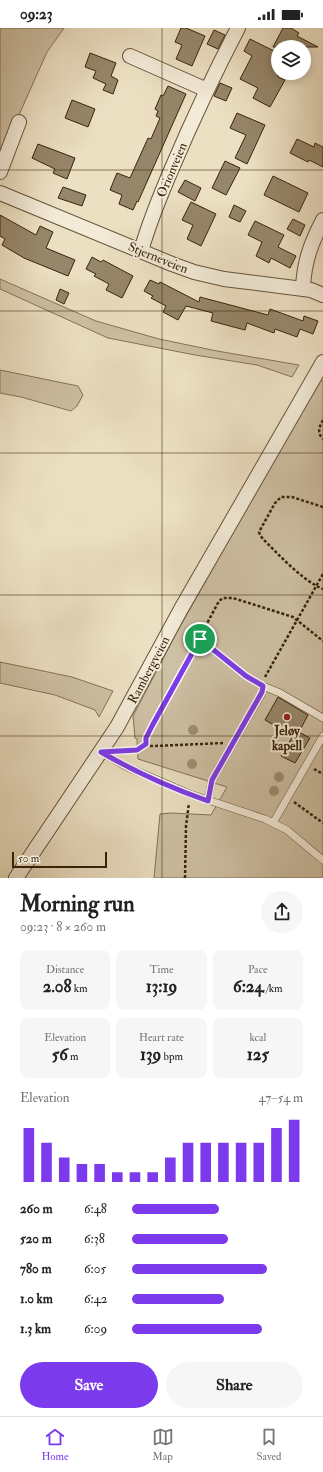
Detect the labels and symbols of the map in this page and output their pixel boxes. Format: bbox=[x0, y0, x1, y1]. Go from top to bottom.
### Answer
street label: Orionveien bbox=[153, 140, 191, 200]
street label: Stjerneveien bbox=[126, 239, 191, 277]
pin bbox=[183, 622, 217, 656]
street label: Rambergveien bbox=[124, 633, 174, 707]
marker: Jeløy kapell bbox=[282, 712, 292, 722]
place label: Jeløy kapell bbox=[271, 723, 303, 755]
scale bar bbox=[12, 850, 107, 869]

